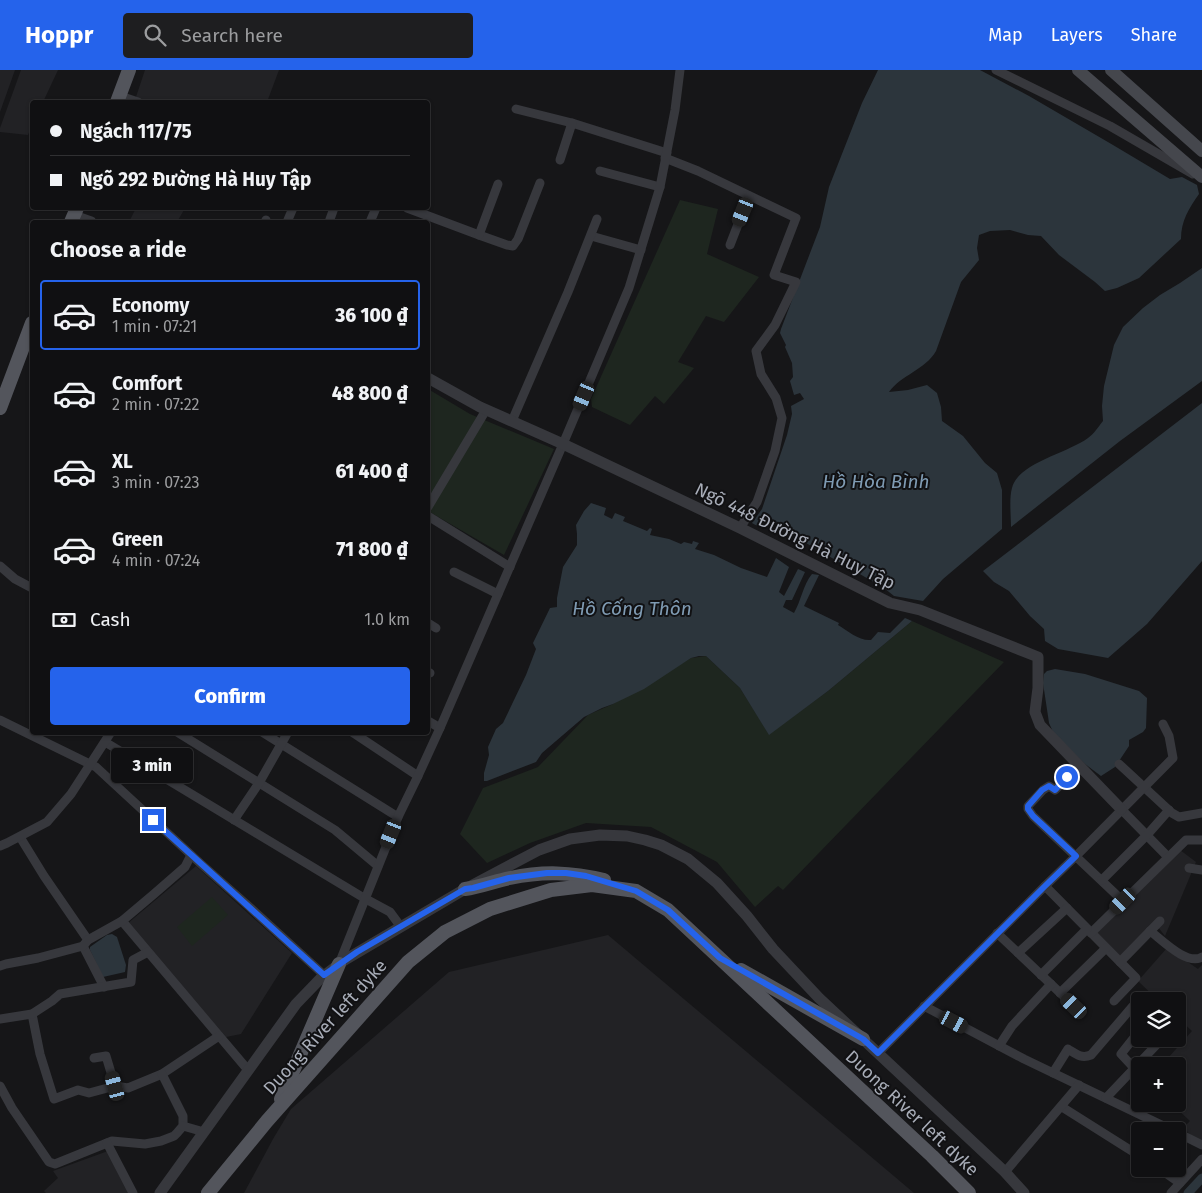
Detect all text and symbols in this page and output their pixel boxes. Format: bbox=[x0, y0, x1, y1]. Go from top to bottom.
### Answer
search box bbox=[123, 13, 473, 58]
text: Hoppr bbox=[25, 21, 93, 49]
icon: search bbox=[141, 21, 169, 49]
text: Search here bbox=[181, 24, 283, 47]
text: Map bbox=[988, 24, 1023, 46]
text: Layers bbox=[1051, 24, 1103, 46]
text: Share bbox=[1131, 24, 1177, 46]
text: Ngách 117/75 bbox=[80, 120, 192, 143]
text: Ngõ 292 Đường Hà Huy Tập bbox=[80, 168, 311, 191]
car bbox=[730, 195, 755, 229]
text: Choose a ride bbox=[50, 236, 186, 263]
icon: car bbox=[52, 293, 97, 338]
text: Economy bbox=[112, 294, 189, 317]
text: 36 100 ₫ bbox=[335, 304, 408, 327]
text: 1 min · 07:21 bbox=[112, 317, 197, 336]
icon: car bbox=[52, 371, 97, 416]
text: Comfort bbox=[112, 372, 182, 395]
car bbox=[571, 379, 596, 413]
text: 48 800 ₫ bbox=[332, 382, 408, 405]
text: 2 min · 07:22 bbox=[112, 395, 199, 414]
icon: car bbox=[52, 449, 97, 494]
text: XL bbox=[112, 450, 133, 473]
text: 61 400 ₫ bbox=[335, 460, 408, 483]
water label: Hồ Hòa Bình bbox=[822, 470, 930, 493]
text: 3 min · 07:23 bbox=[112, 473, 200, 492]
street label: Ngõ 448 Đường Hà Huy Tập bbox=[691, 478, 899, 594]
icon: car bbox=[52, 527, 97, 572]
text: Green bbox=[112, 528, 163, 551]
text: 71 800 ₫ bbox=[336, 538, 408, 561]
text: 4 min · 07:24 bbox=[112, 551, 200, 570]
water label: Hồ Cống Thôn bbox=[572, 597, 692, 620]
icon: cash bbox=[50, 606, 78, 634]
text: Cash bbox=[90, 608, 131, 631]
text: 1.0 km bbox=[364, 610, 410, 629]
button: Confirm bbox=[50, 667, 410, 725]
callout: 3 min bbox=[112, 748, 194, 782]
text: 3 min bbox=[132, 756, 172, 775]
route start bbox=[1056, 766, 1078, 788]
route end bbox=[142, 809, 164, 831]
car bbox=[378, 817, 403, 851]
car bbox=[1107, 885, 1138, 917]
street label: Duong River left dyke bbox=[259, 955, 391, 1099]
car bbox=[1058, 990, 1090, 1022]
map controls bbox=[1131, 992, 1186, 1177]
button: layers bbox=[1131, 992, 1186, 1047]
car bbox=[937, 1008, 970, 1036]
street label: Duong River left dyke bbox=[841, 1046, 983, 1180]
button: + bbox=[1131, 1057, 1186, 1112]
car bbox=[103, 1070, 126, 1102]
button: − bbox=[1131, 1122, 1186, 1177]

